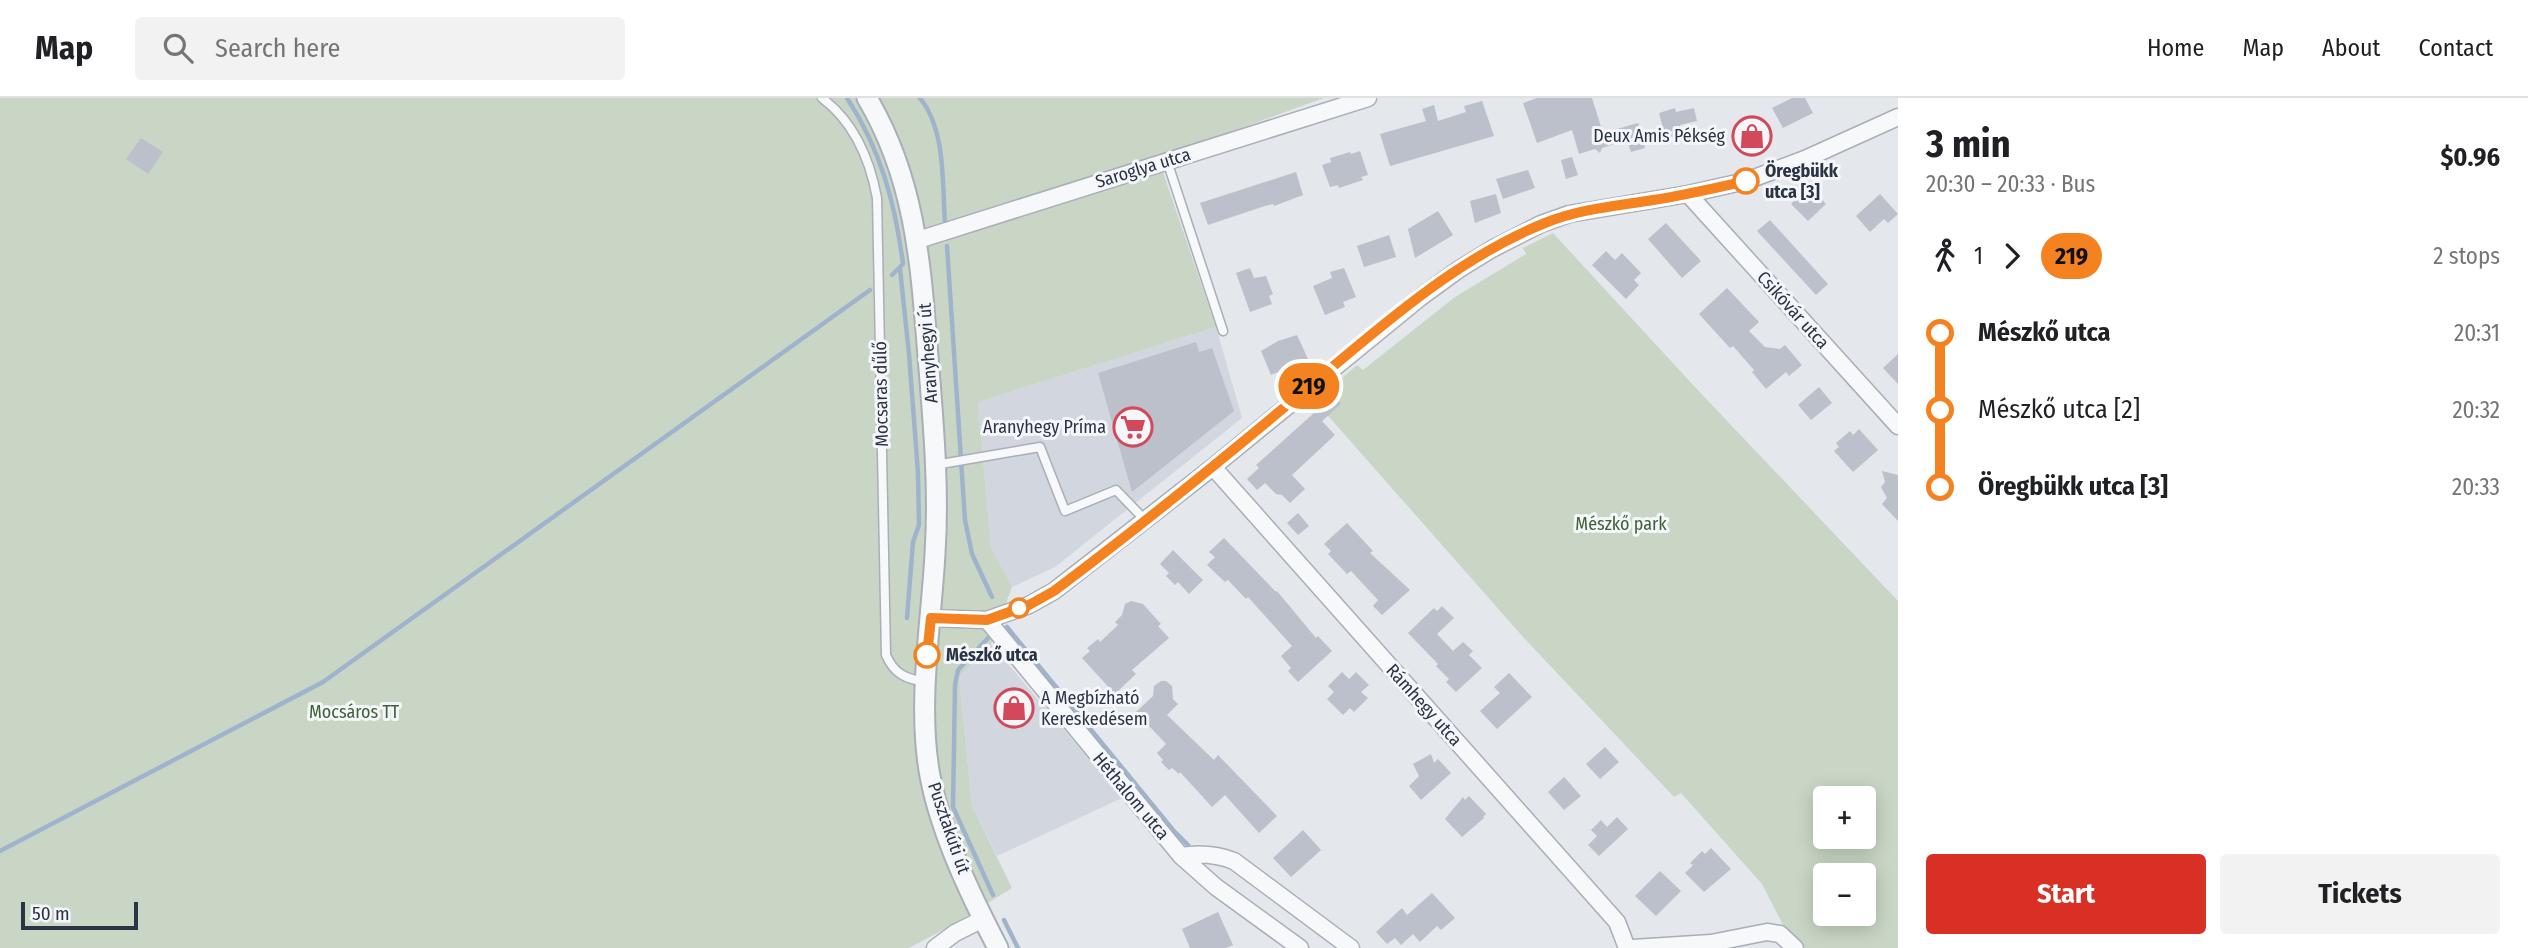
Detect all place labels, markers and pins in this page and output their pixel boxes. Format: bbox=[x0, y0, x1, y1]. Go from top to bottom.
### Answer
shop icon: Deux Amis Pékség bbox=[1731, 115, 1773, 157]
place label: Deux Amis Pékség bbox=[1593, 125, 1726, 147]
place label: Öregbükk utca [3] bbox=[1765, 160, 1839, 203]
marker: Öregbükk utca [3] bbox=[1733, 168, 1759, 194]
supermarket icon: Aranyhegy Príma bbox=[1112, 406, 1154, 448]
place label: Aranyhegy Príma bbox=[983, 416, 1106, 438]
unlabelled marker bbox=[1009, 598, 1029, 618]
marker: Mészkő utca bbox=[914, 642, 940, 668]
place label: Mészkő utca bbox=[946, 644, 1038, 666]
shop icon: A Megbízható Kereskedésem bbox=[993, 687, 1035, 729]
place label: A Megbízható Kereskedésem bbox=[1041, 687, 1148, 730]

